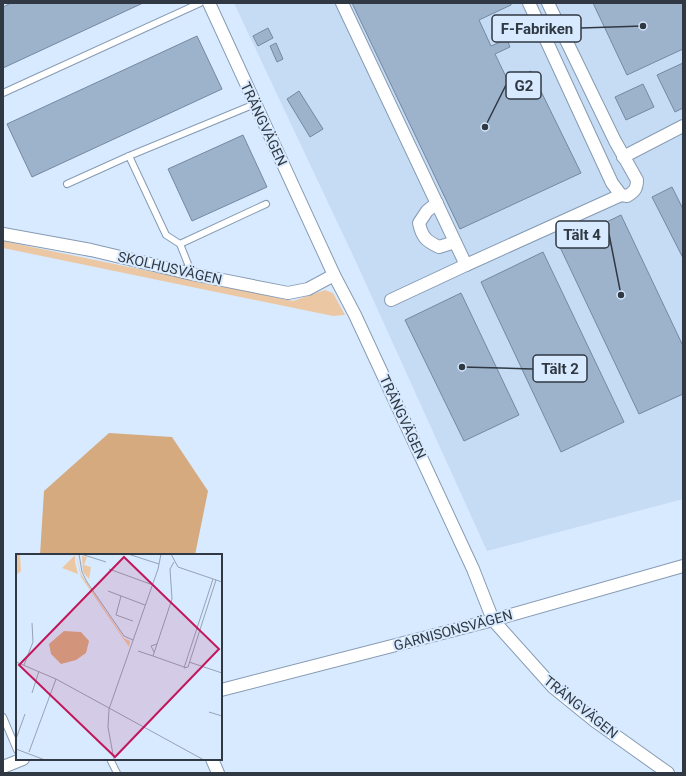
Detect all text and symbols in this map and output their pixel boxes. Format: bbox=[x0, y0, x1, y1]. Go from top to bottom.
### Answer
callout: F-Fabriken bbox=[492, 15, 581, 42]
text: F-Fabriken bbox=[501, 20, 573, 38]
callout: G2 bbox=[506, 72, 541, 99]
text: G2 bbox=[515, 77, 534, 95]
street label: TRÄNGVÄGEN bbox=[238, 80, 290, 168]
callout: Tält 4 bbox=[556, 221, 609, 248]
text: Tält 4 bbox=[563, 226, 601, 244]
street label: SKOLHUSVÄGEN bbox=[116, 248, 224, 288]
callout: Tält 2 bbox=[533, 355, 587, 382]
text: Tält 2 bbox=[541, 360, 579, 378]
street label: TRÄNGVÄGEN bbox=[377, 373, 429, 461]
inset map bbox=[16, 554, 222, 760]
street label: GARNISONSVÄGEN bbox=[392, 606, 514, 654]
street label: TRÄNGVÄGEN bbox=[541, 672, 621, 742]

